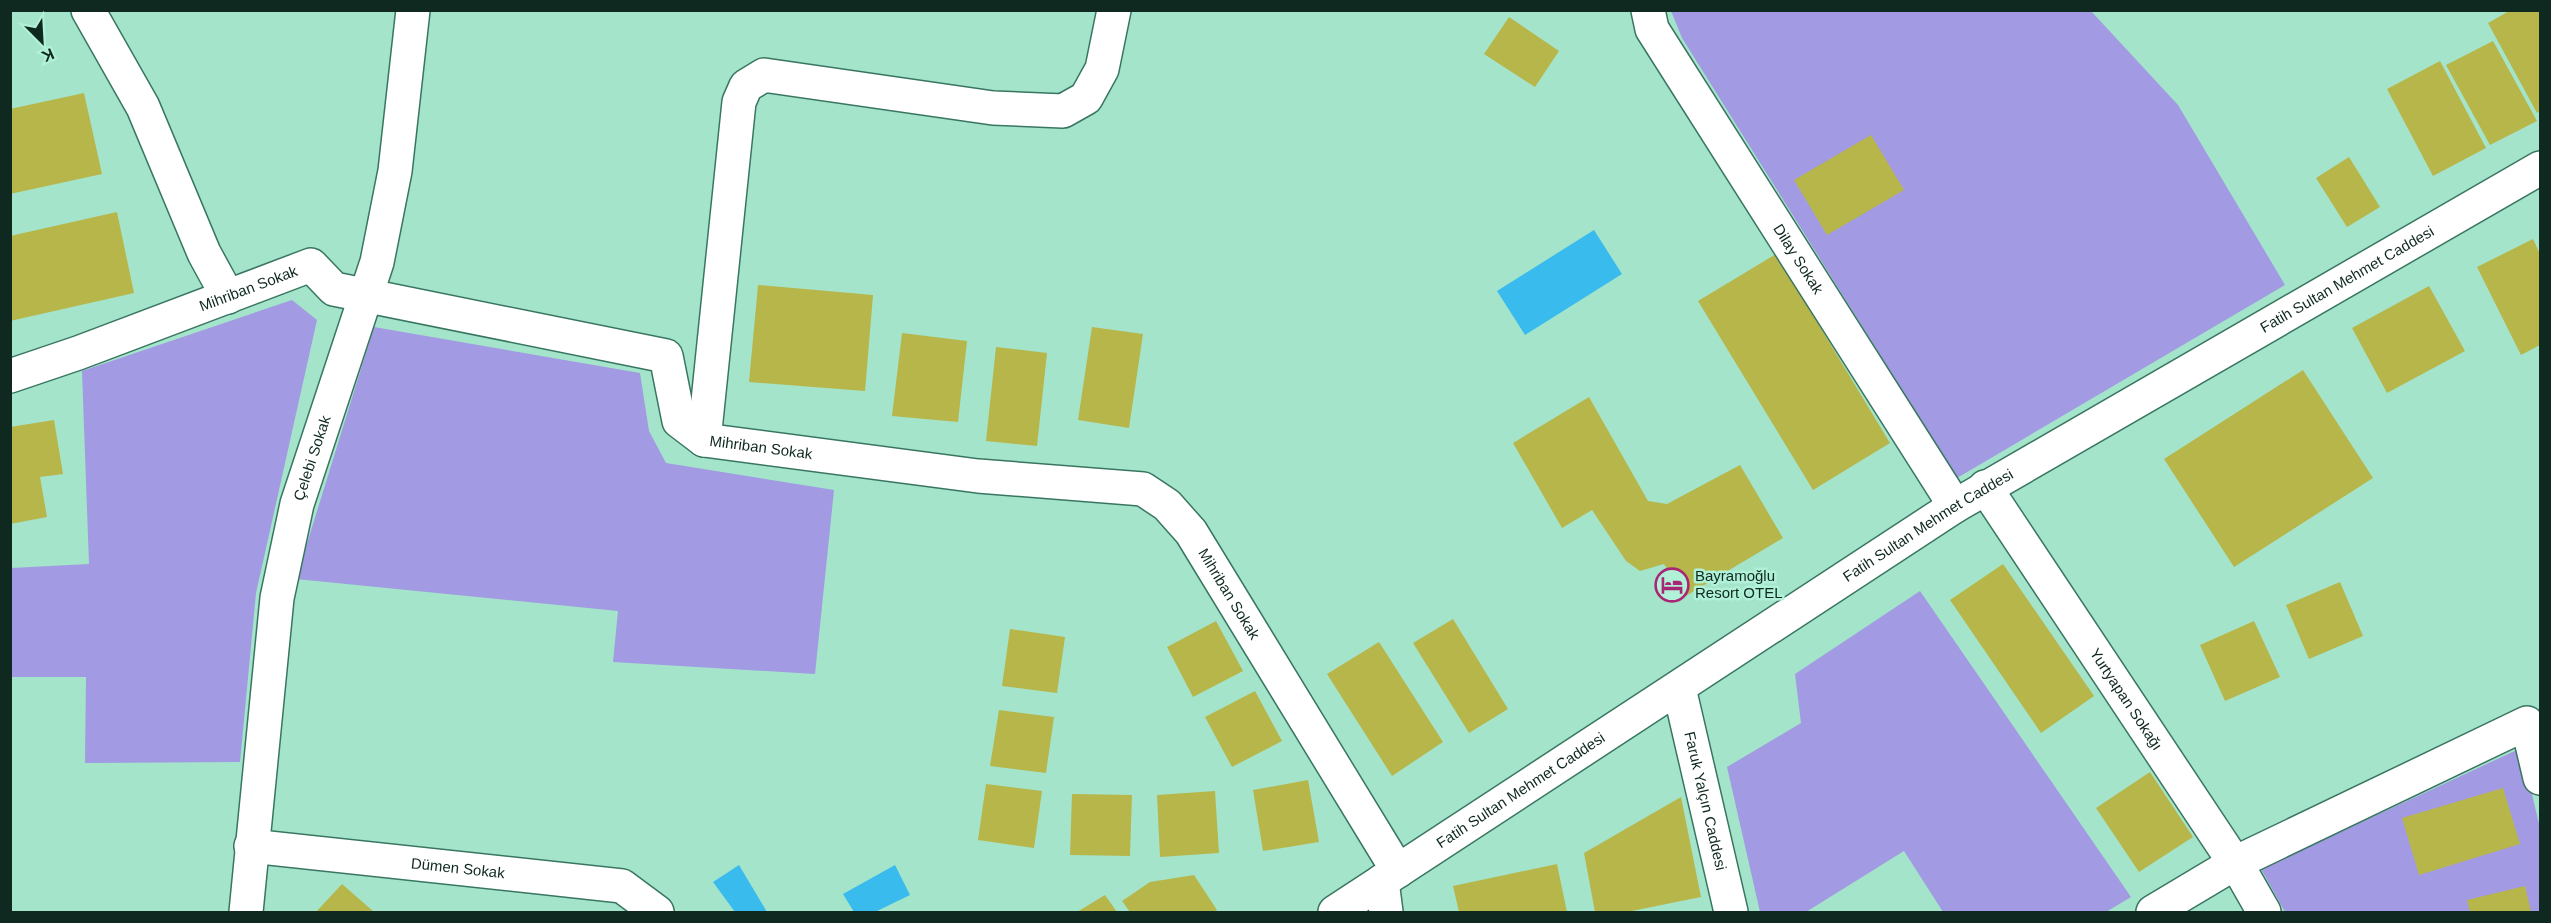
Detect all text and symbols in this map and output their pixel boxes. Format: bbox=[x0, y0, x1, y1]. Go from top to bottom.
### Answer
north arrow bbox=[12, 12, 72, 72]
text: K bbox=[39, 45, 57, 66]
street label: Dilay Sokak bbox=[1770, 221, 1827, 297]
street label: Fatih Sultan Mehmet Caddesi bbox=[2257, 222, 2437, 336]
street label: Mihriban Sokak bbox=[197, 262, 300, 314]
street label: Çelebi Sokak bbox=[290, 413, 334, 503]
street label: Mihriban Sokak bbox=[709, 432, 814, 462]
street label: Fatih Sultan Mehmet Caddesi bbox=[1840, 465, 2016, 585]
street label: Mihriban Sokak bbox=[1195, 545, 1264, 643]
hotel icon: Bayramoğlu Resort OTEL bbox=[1654, 567, 1690, 603]
place label: Bayramoğlu Resort OTEL bbox=[1695, 567, 1783, 601]
street label: Yurtyapan Sokağı bbox=[2087, 645, 2166, 753]
street label: Fatih Sultan Mehmet Caddesi bbox=[1433, 729, 1608, 851]
street label: Faruk Yalçın Caddesi bbox=[1681, 730, 1730, 872]
street label: Dümen Sokak bbox=[410, 854, 506, 881]

